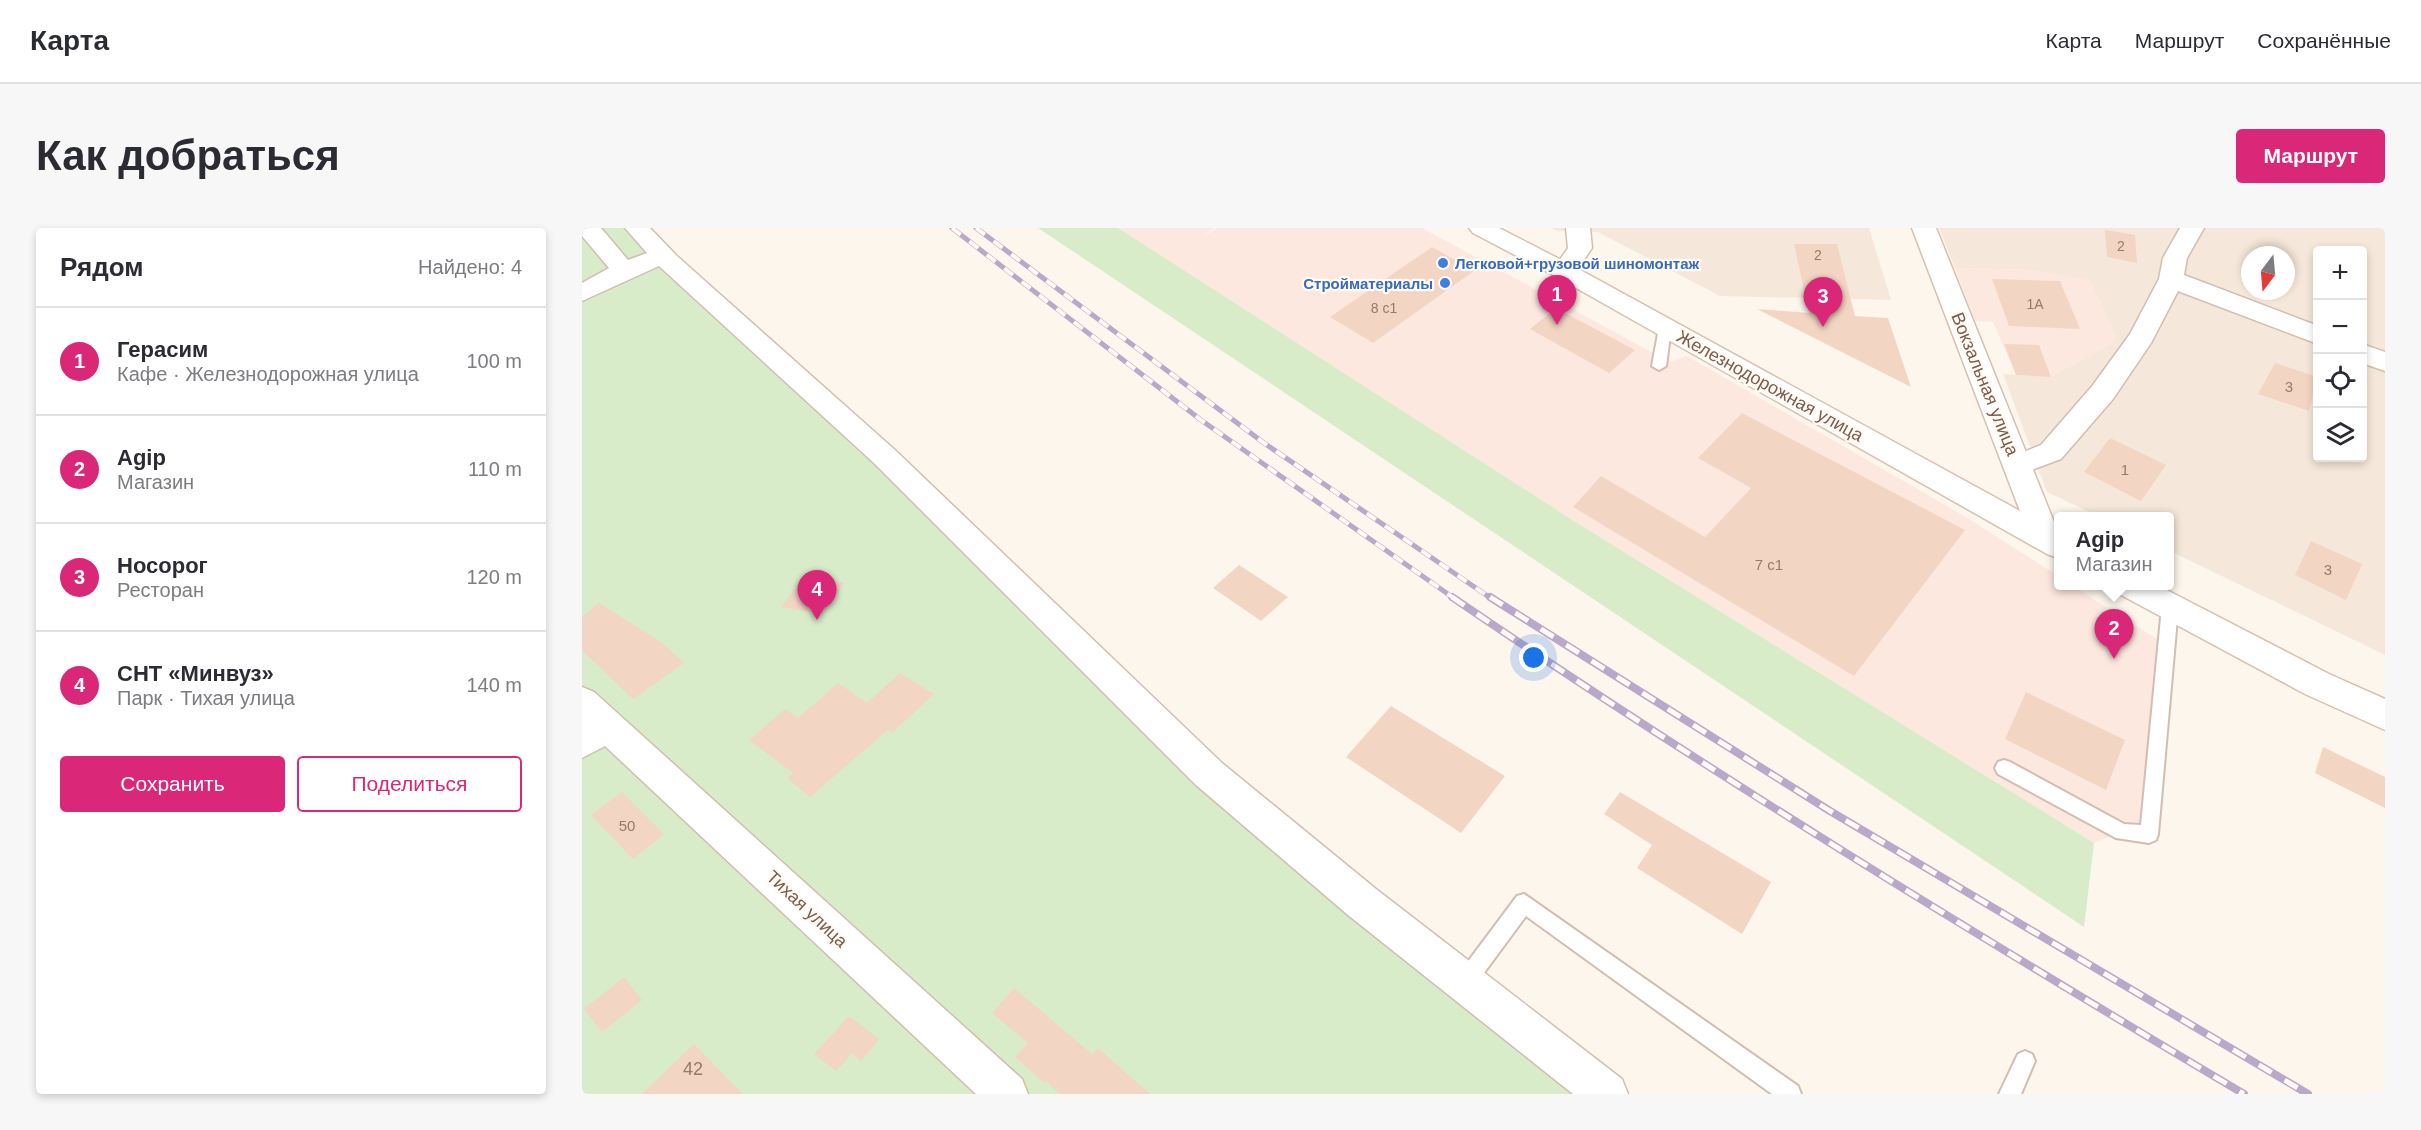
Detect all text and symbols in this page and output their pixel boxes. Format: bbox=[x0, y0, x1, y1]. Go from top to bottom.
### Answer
text: Карта bbox=[30, 25, 109, 56]
text: Карта bbox=[2046, 29, 2102, 52]
text: Маршрут bbox=[2135, 29, 2224, 52]
text: Сохранённые bbox=[2257, 29, 2391, 52]
button: Маршрут bbox=[2236, 129, 2385, 183]
text: Как добраться bbox=[36, 132, 340, 179]
house number: 2 bbox=[2117, 238, 2125, 254]
north arrow bbox=[2241, 246, 2295, 300]
map controls bbox=[2313, 246, 2367, 462]
button: + bbox=[2313, 246, 2367, 300]
house number: 2 bbox=[1814, 247, 1822, 263]
text: Рядом bbox=[60, 252, 143, 282]
place label: Легковой+грузовой шиномонтаж bbox=[1455, 255, 1699, 272]
text: Найдено: 4 bbox=[418, 256, 522, 278]
marker: Легковой+грузовой шиномонтаж bbox=[1436, 256, 1450, 270]
place label: Стройматериалы bbox=[1303, 275, 1433, 292]
marker: Стройматериалы bbox=[1438, 276, 1452, 290]
pin: 1 bbox=[1538, 276, 1576, 325]
pin: 3 bbox=[1804, 278, 1842, 327]
house number: 1А bbox=[2026, 296, 2044, 312]
house number: 8 с1 bbox=[1371, 300, 1397, 316]
button: − bbox=[2313, 300, 2367, 354]
street label: Вокзальная улица bbox=[1947, 310, 2023, 459]
street label: Железнодорожная улица bbox=[1673, 326, 1868, 446]
text: Герасим bbox=[117, 337, 208, 362]
text: 1 bbox=[74, 350, 85, 372]
text: 100 m bbox=[466, 350, 522, 372]
button: locate bbox=[2313, 354, 2367, 408]
text: Кафе · Железнодорожная улица bbox=[117, 363, 419, 385]
house number: 3 bbox=[2285, 378, 2293, 395]
button: layers bbox=[2313, 408, 2367, 462]
text: Agip bbox=[117, 445, 166, 470]
text: 2 bbox=[74, 458, 85, 480]
text: 110 m bbox=[468, 458, 522, 480]
house number: 1 bbox=[2121, 461, 2129, 478]
text: Магазин bbox=[117, 471, 194, 493]
popup bbox=[2054, 512, 2174, 590]
text: Agip bbox=[2075, 527, 2124, 552]
text: Носорог bbox=[117, 553, 208, 578]
text: Магазин bbox=[2075, 553, 2153, 575]
house number: 7 с1 bbox=[1755, 556, 1783, 573]
house number: 3 bbox=[2324, 561, 2332, 578]
text: 3 bbox=[74, 566, 85, 588]
text: 120 m bbox=[466, 566, 522, 588]
pin: 4 bbox=[798, 570, 836, 620]
text: Ресторан bbox=[117, 579, 204, 601]
pin: 2 bbox=[2094, 610, 2134, 659]
your location bbox=[1519, 643, 1548, 672]
text: СНТ «Минвуз» bbox=[117, 661, 274, 686]
text: 4 bbox=[74, 674, 85, 696]
text: 140 m bbox=[466, 674, 522, 696]
text: Парк · Тихая улица bbox=[117, 687, 295, 709]
button: Сохранить bbox=[60, 756, 285, 812]
button: Поделиться bbox=[297, 756, 522, 812]
house number: 50 bbox=[619, 817, 635, 834]
street label: Тихая улица bbox=[762, 866, 852, 952]
house number: 42 bbox=[683, 1059, 703, 1079]

